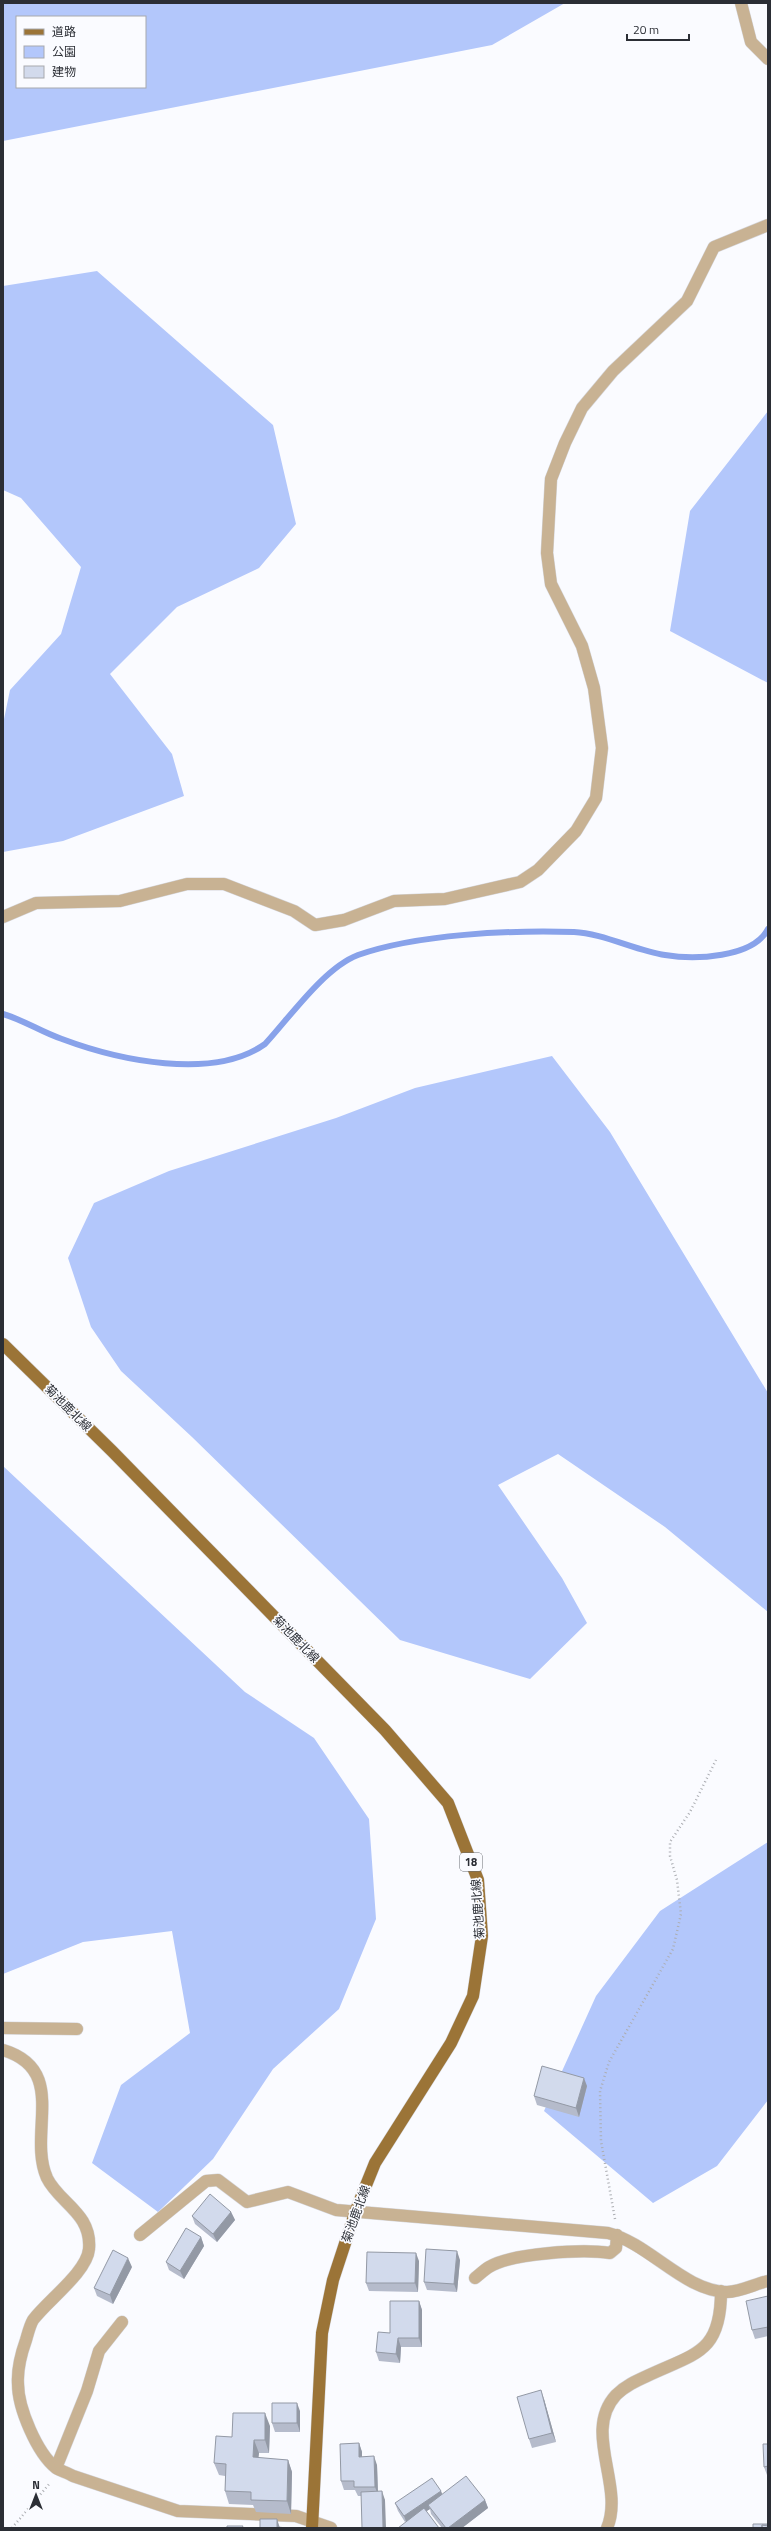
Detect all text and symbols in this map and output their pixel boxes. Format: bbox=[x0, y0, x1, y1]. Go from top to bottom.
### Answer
legend bbox=[16, 16, 146, 88]
scale bar bbox=[627, 16, 689, 42]
text: 20 m bbox=[633, 20, 659, 39]
text: 道路 bbox=[52, 22, 76, 41]
text: 公園 bbox=[52, 42, 76, 61]
text: 建物 bbox=[52, 62, 76, 81]
street label: 菊池鹿北線 bbox=[40, 1380, 96, 1436]
street label: 菊池鹿北線 bbox=[269, 1610, 324, 1667]
road number: 18 bbox=[460, 1853, 482, 1871]
street label: 菊池鹿北線 bbox=[466, 1878, 489, 1940]
street label: 菊池鹿北線 bbox=[336, 2182, 375, 2245]
north arrow bbox=[16, 2475, 56, 2515]
text: N bbox=[32, 2477, 40, 2493]

